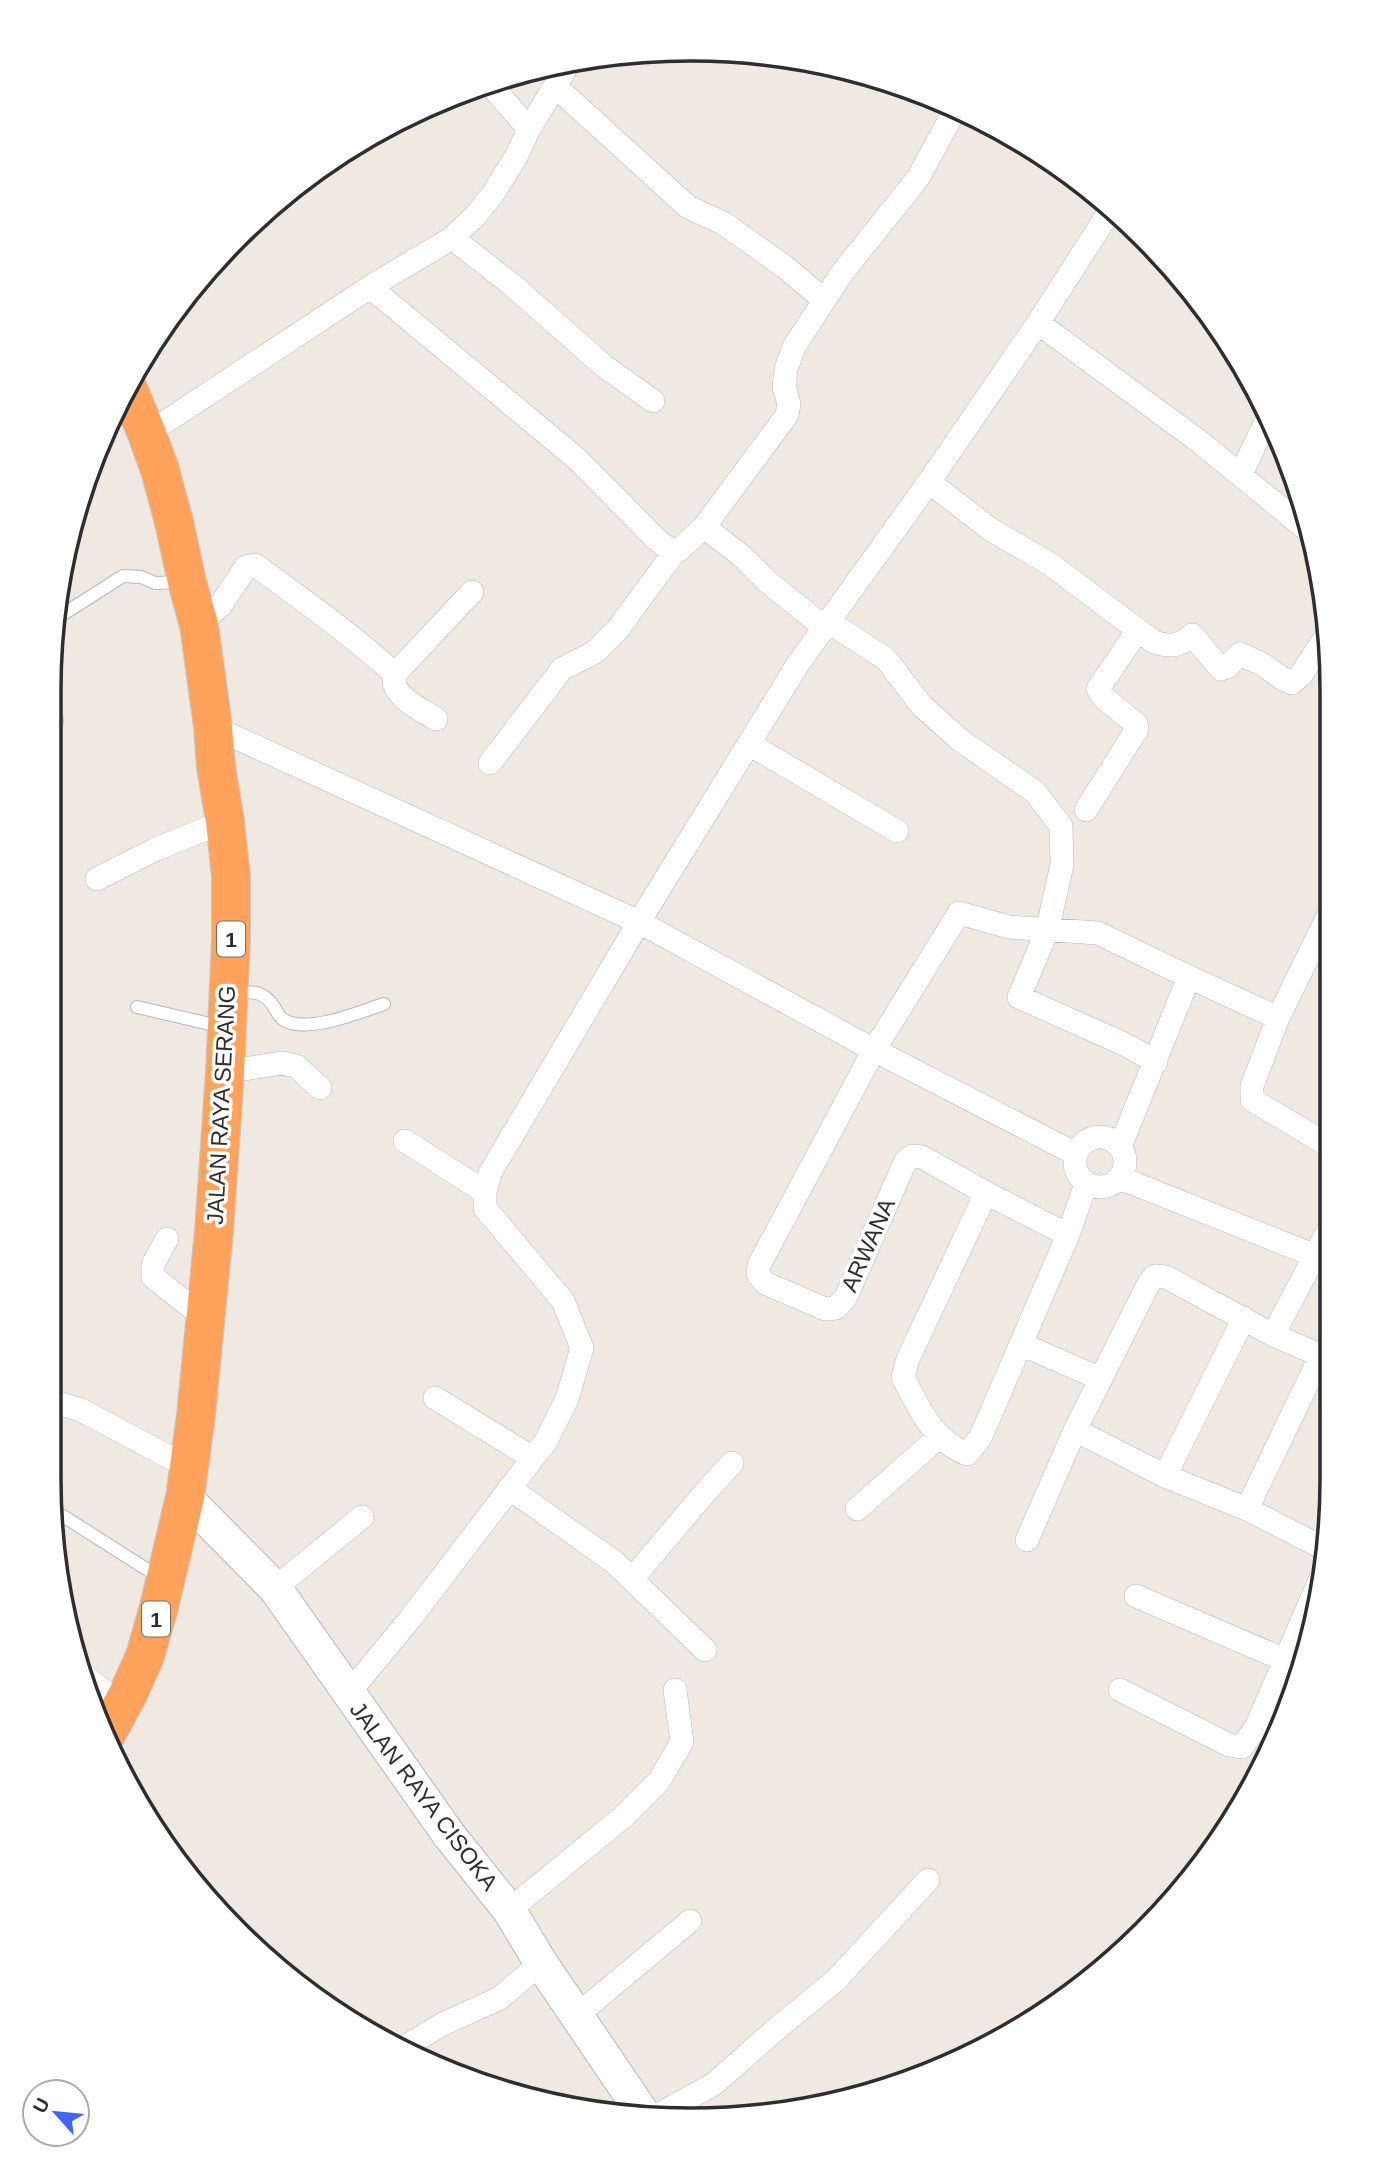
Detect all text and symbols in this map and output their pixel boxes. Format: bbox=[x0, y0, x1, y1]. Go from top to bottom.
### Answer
road number: 1 bbox=[217, 922, 245, 956]
street label: JALAN RAYA SERANG bbox=[202, 985, 240, 1225]
street label: ARWANA bbox=[836, 1194, 900, 1296]
road number: 1 bbox=[142, 1602, 170, 1636]
street label: JALAN RAYA CISOKA bbox=[345, 1697, 504, 1896]
north arrow bbox=[21, 2078, 91, 2148]
text: U bbox=[29, 2095, 54, 2116]

